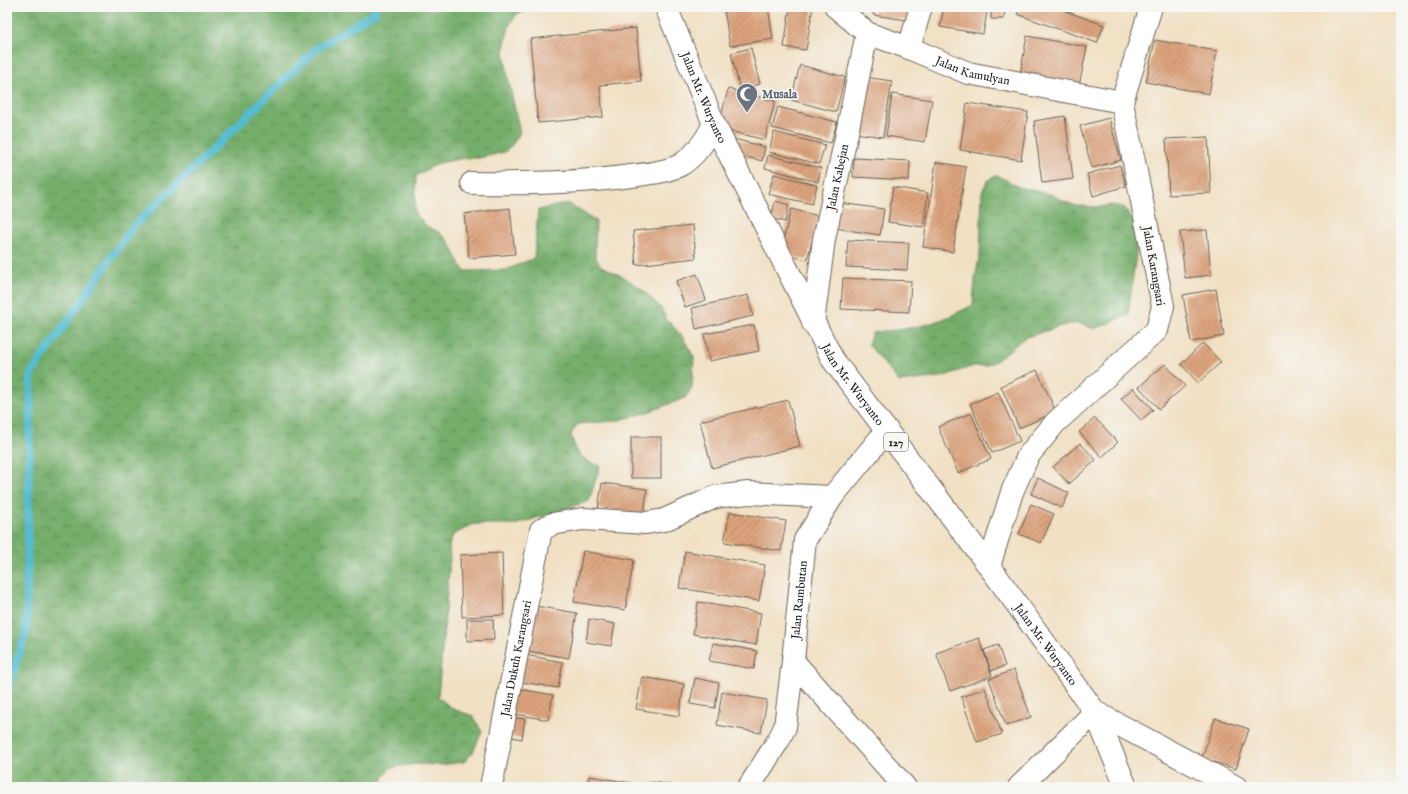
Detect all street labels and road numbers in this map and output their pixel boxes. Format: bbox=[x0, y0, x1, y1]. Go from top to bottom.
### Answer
street label: Jalan Mr. Wuryanto bbox=[676, 48, 730, 146]
street label: Jalan Kamulyan bbox=[931, 52, 1012, 89]
street label: Jalan Kabejan bbox=[823, 142, 853, 214]
street label: Jalan Karangsari bbox=[1138, 223, 1168, 307]
street label: Jalan Mr. Wuryanto bbox=[816, 339, 887, 429]
road number: 127 bbox=[884, 433, 908, 451]
street label: Jalan Rambutan bbox=[788, 559, 811, 642]
street label: Jalan Dukuh Karangsari bbox=[497, 599, 535, 720]
street label: Jalan Mr. Wuryanto bbox=[1009, 599, 1081, 689]

